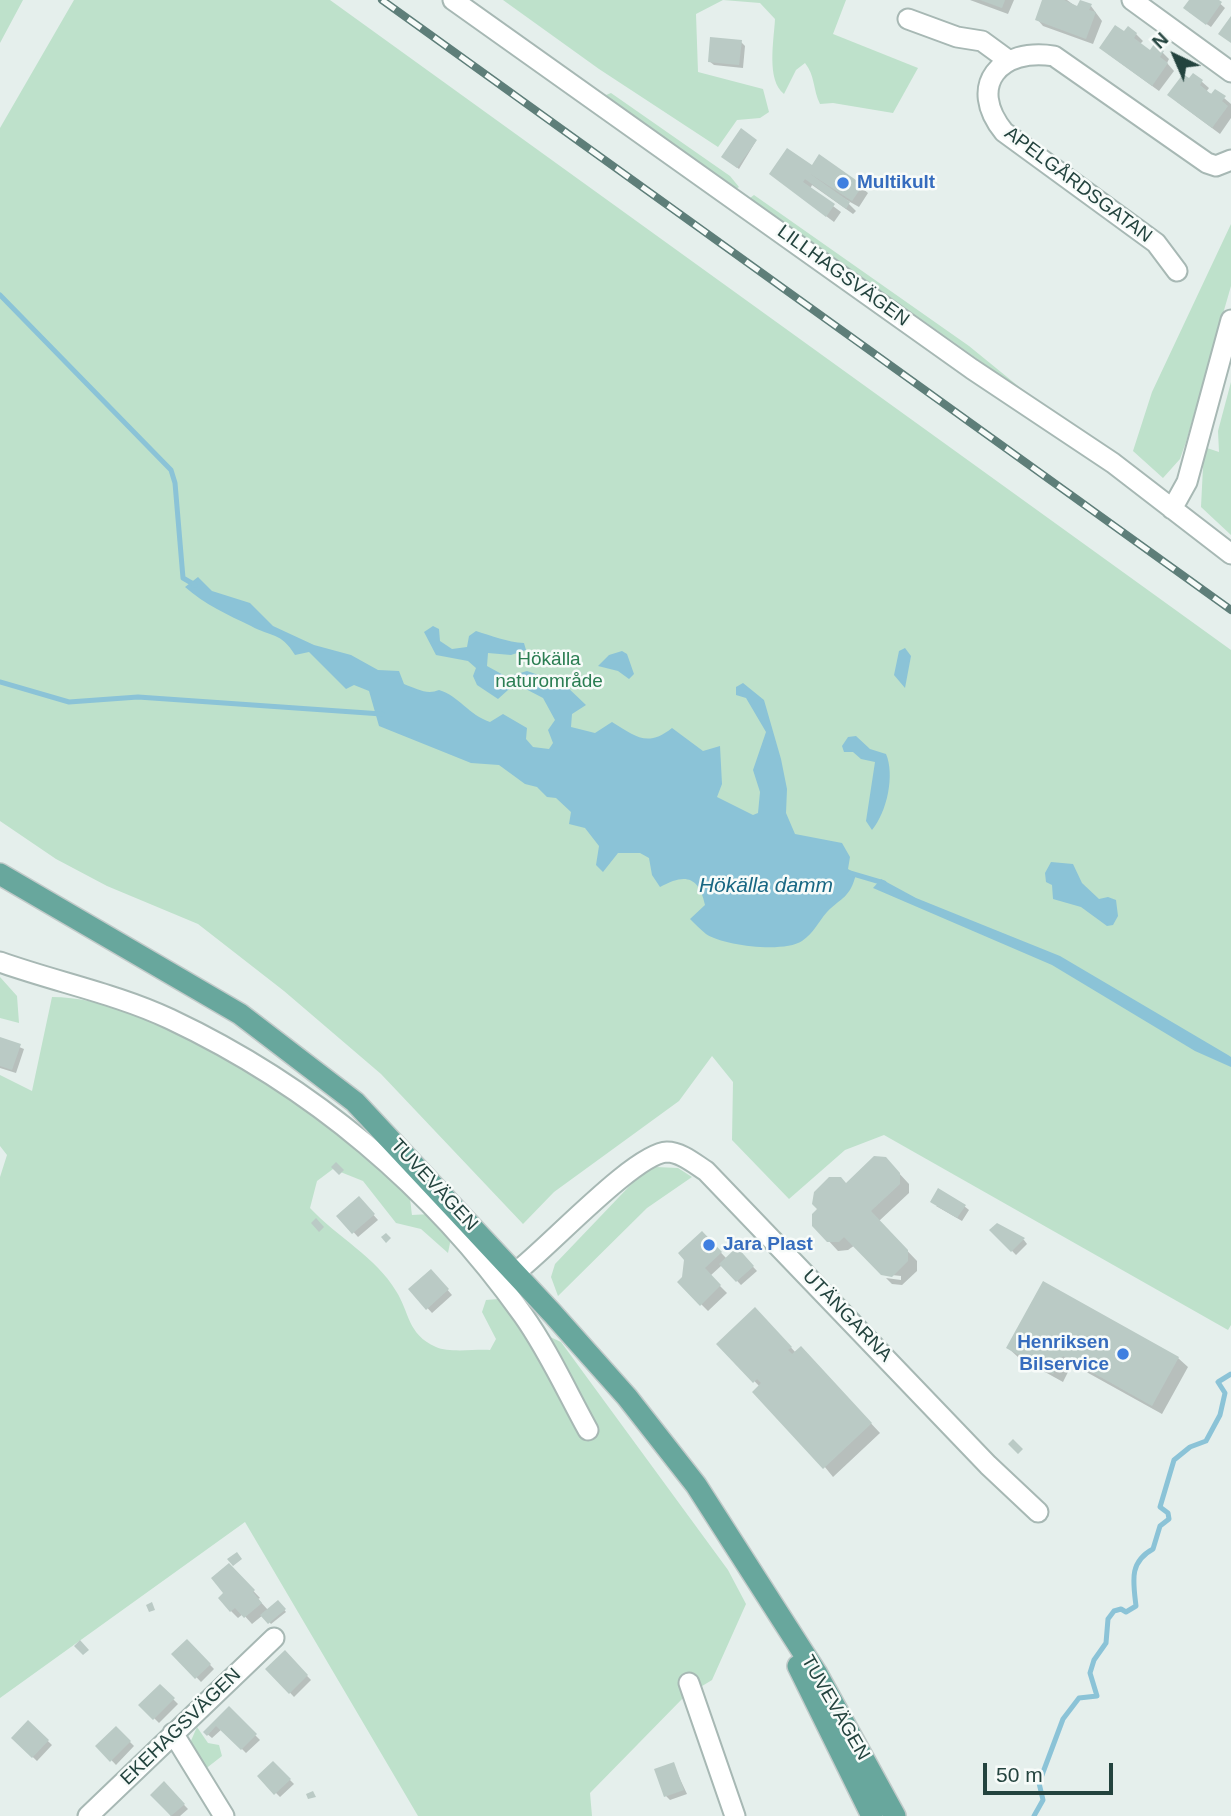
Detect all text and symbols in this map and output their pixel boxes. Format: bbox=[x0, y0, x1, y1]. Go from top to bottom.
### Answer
north arrow bbox=[1140, 21, 1210, 91]
text: N bbox=[1148, 28, 1172, 53]
street label: APELGÅRDSGATAN bbox=[1000, 122, 1156, 248]
place label: Multikult bbox=[857, 172, 935, 194]
marker: Multikult bbox=[835, 175, 851, 191]
street label: LILLHAGSVÄGEN bbox=[773, 221, 913, 331]
park label: Hökälla naturområde bbox=[495, 649, 603, 693]
water label: Hökälla damm bbox=[699, 873, 833, 899]
street label: TUVEVÄGEN bbox=[386, 1134, 482, 1236]
place label: Jara Plast bbox=[723, 1234, 813, 1256]
marker: Jara Plast bbox=[701, 1237, 717, 1253]
street label: UTÄNGARNA bbox=[797, 1265, 897, 1367]
place label: Henriksen Bilservice bbox=[1017, 1332, 1109, 1376]
marker: Henriksen Bilservice bbox=[1115, 1346, 1131, 1362]
street label: TUVEVÄGEN bbox=[796, 1652, 874, 1764]
street label: EKEHAGSVÄGEN bbox=[116, 1664, 246, 1790]
scale bar bbox=[986, 1750, 1116, 1794]
text: 50 m bbox=[996, 1763, 1043, 1786]

